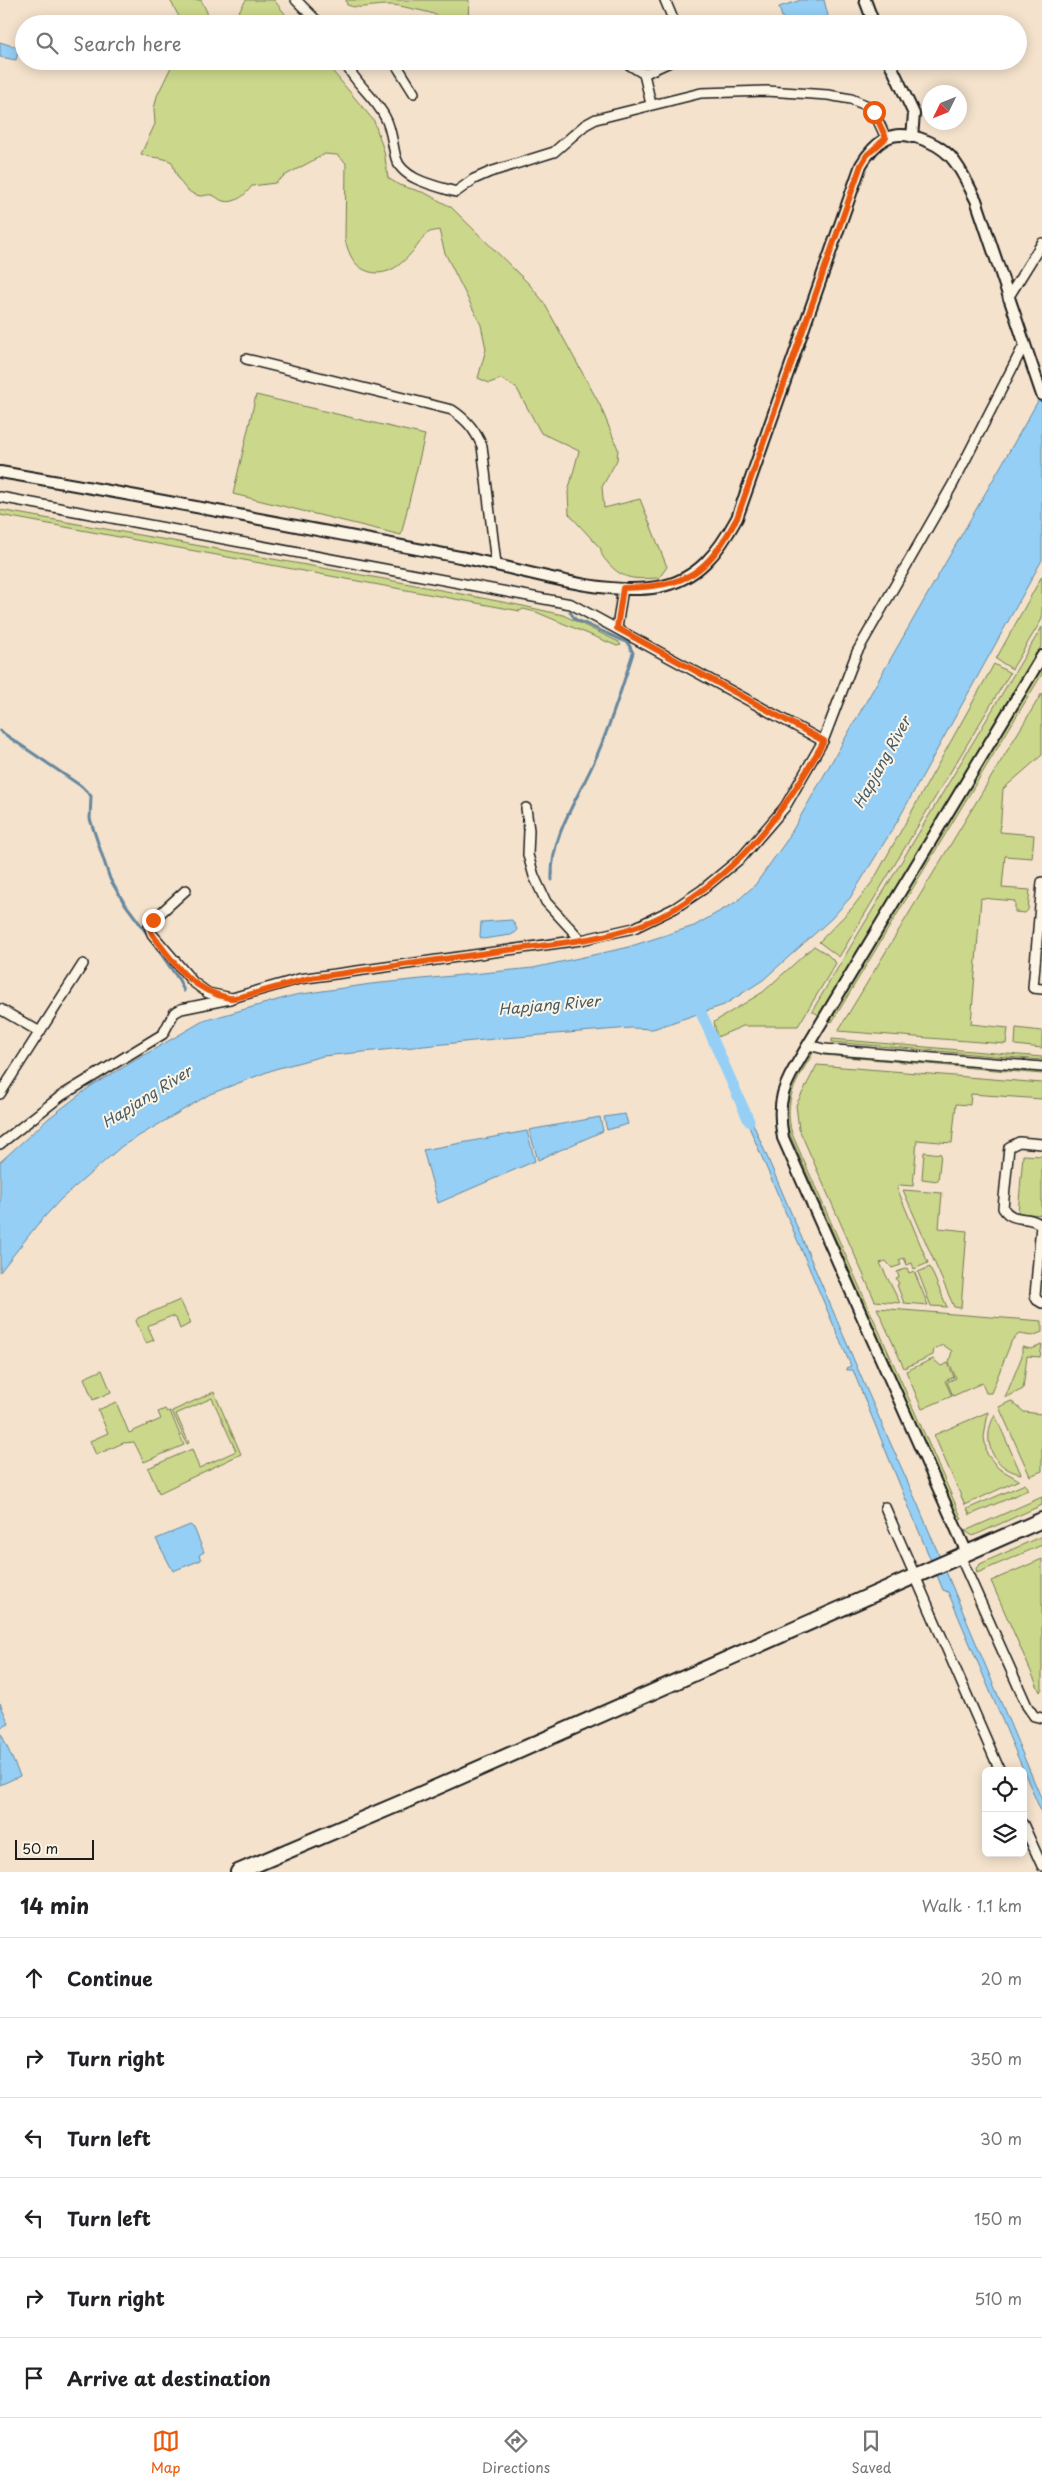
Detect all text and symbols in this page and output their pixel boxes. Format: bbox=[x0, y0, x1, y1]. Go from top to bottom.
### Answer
search box bbox=[15, 15, 1027, 70]
icon: search bbox=[33, 29, 61, 57]
text: Search here bbox=[73, 29, 182, 57]
north arrow bbox=[922, 85, 967, 130]
route start bbox=[863, 101, 886, 124]
water label: Hapjang River bbox=[846, 710, 917, 812]
route end bbox=[142, 909, 165, 932]
water label: Hapjang River bbox=[497, 988, 603, 1020]
water label: Hapjang River bbox=[97, 1058, 197, 1133]
map controls bbox=[982, 1767, 1027, 1857]
button: locate bbox=[982, 1767, 1027, 1812]
button: layers bbox=[982, 1812, 1027, 1857]
scale bar bbox=[15, 1837, 94, 1860]
text: 50 m bbox=[22, 1838, 58, 1859]
text: 14 min bbox=[20, 1889, 89, 1921]
text: Walk · 1.1 km bbox=[922, 1893, 1022, 1917]
icon: ahead bbox=[20, 1964, 48, 1992]
text: Continue bbox=[67, 1964, 153, 1992]
text: 20 m bbox=[981, 1966, 1022, 1990]
icon: right bbox=[20, 2044, 48, 2072]
text: Turn right bbox=[67, 2044, 165, 2072]
text: 350 m bbox=[970, 2046, 1022, 2070]
icon: left bbox=[20, 2124, 48, 2152]
text: Turn left bbox=[67, 2124, 151, 2152]
text: 30 m bbox=[980, 2126, 1022, 2150]
icon: left bbox=[20, 2204, 48, 2232]
text: Turn left bbox=[67, 2204, 151, 2232]
text: 150 m bbox=[974, 2206, 1022, 2230]
icon: right bbox=[20, 2284, 48, 2312]
text: Turn right bbox=[67, 2284, 165, 2312]
text: 510 m bbox=[974, 2286, 1022, 2310]
icon: arrive bbox=[20, 2364, 48, 2392]
text: Arrive at destination bbox=[67, 2364, 271, 2392]
tab: Map bbox=[151, 2427, 181, 2478]
tab: Directions bbox=[482, 2427, 550, 2478]
tab: Saved bbox=[852, 2427, 891, 2478]

